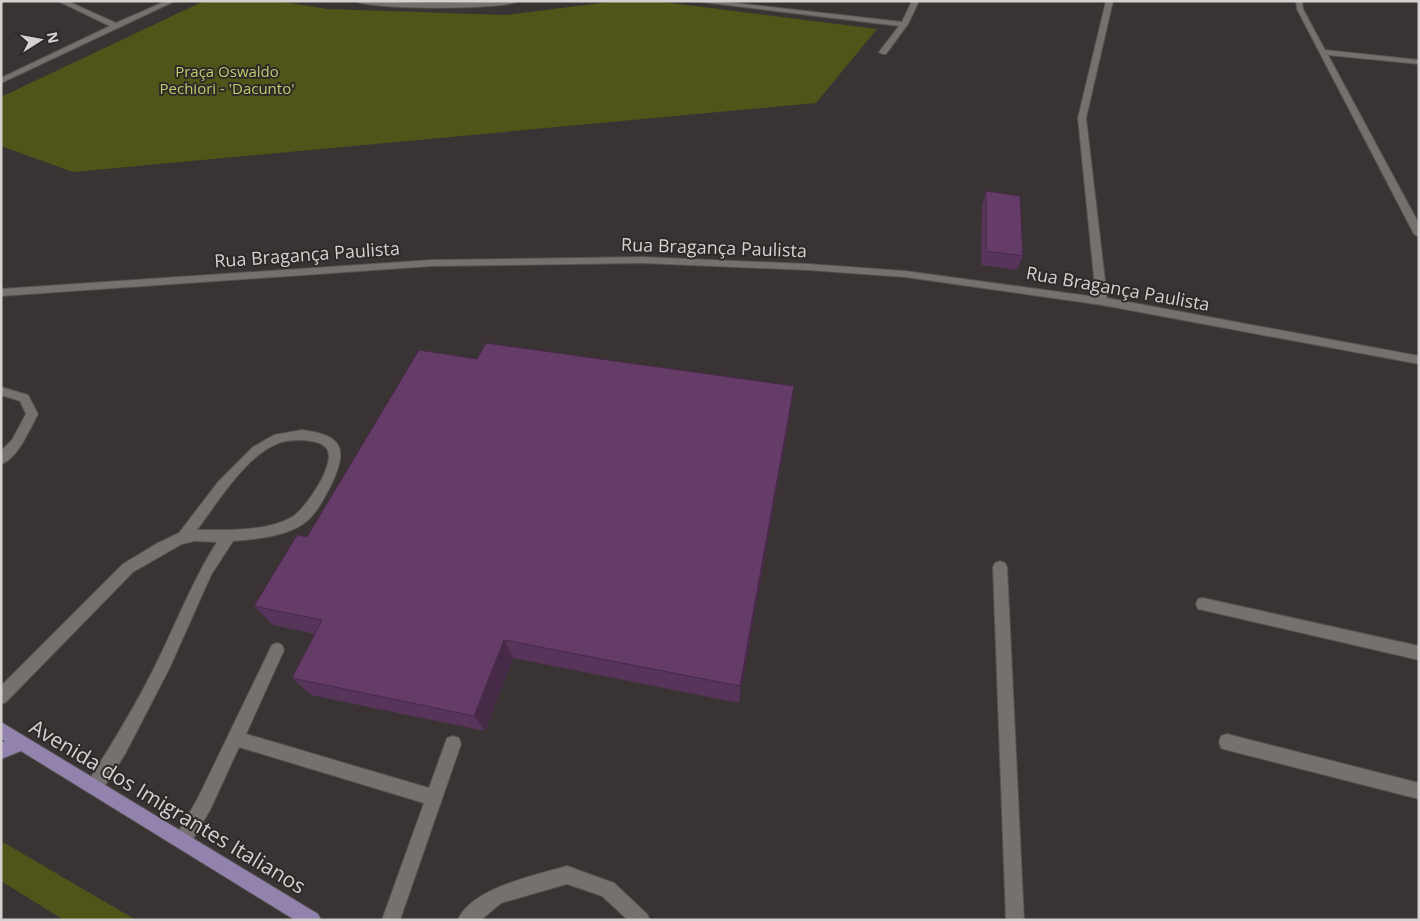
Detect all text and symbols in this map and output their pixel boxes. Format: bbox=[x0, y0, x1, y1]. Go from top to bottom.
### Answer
north arrow bbox=[15, 15, 65, 65]
text: N bbox=[43, 30, 64, 45]
park label: Praça Oswaldo Pechiori - 'Dacunto' bbox=[160, 61, 294, 98]
street label: Rua Bragança Paulista bbox=[621, 232, 807, 262]
street label: Rua Bragança Paulista bbox=[213, 236, 401, 272]
street label: Rua Bragança Paulista bbox=[1024, 260, 1212, 316]
street label: Avenida dos Imigrantes Italianos bbox=[25, 712, 311, 900]

